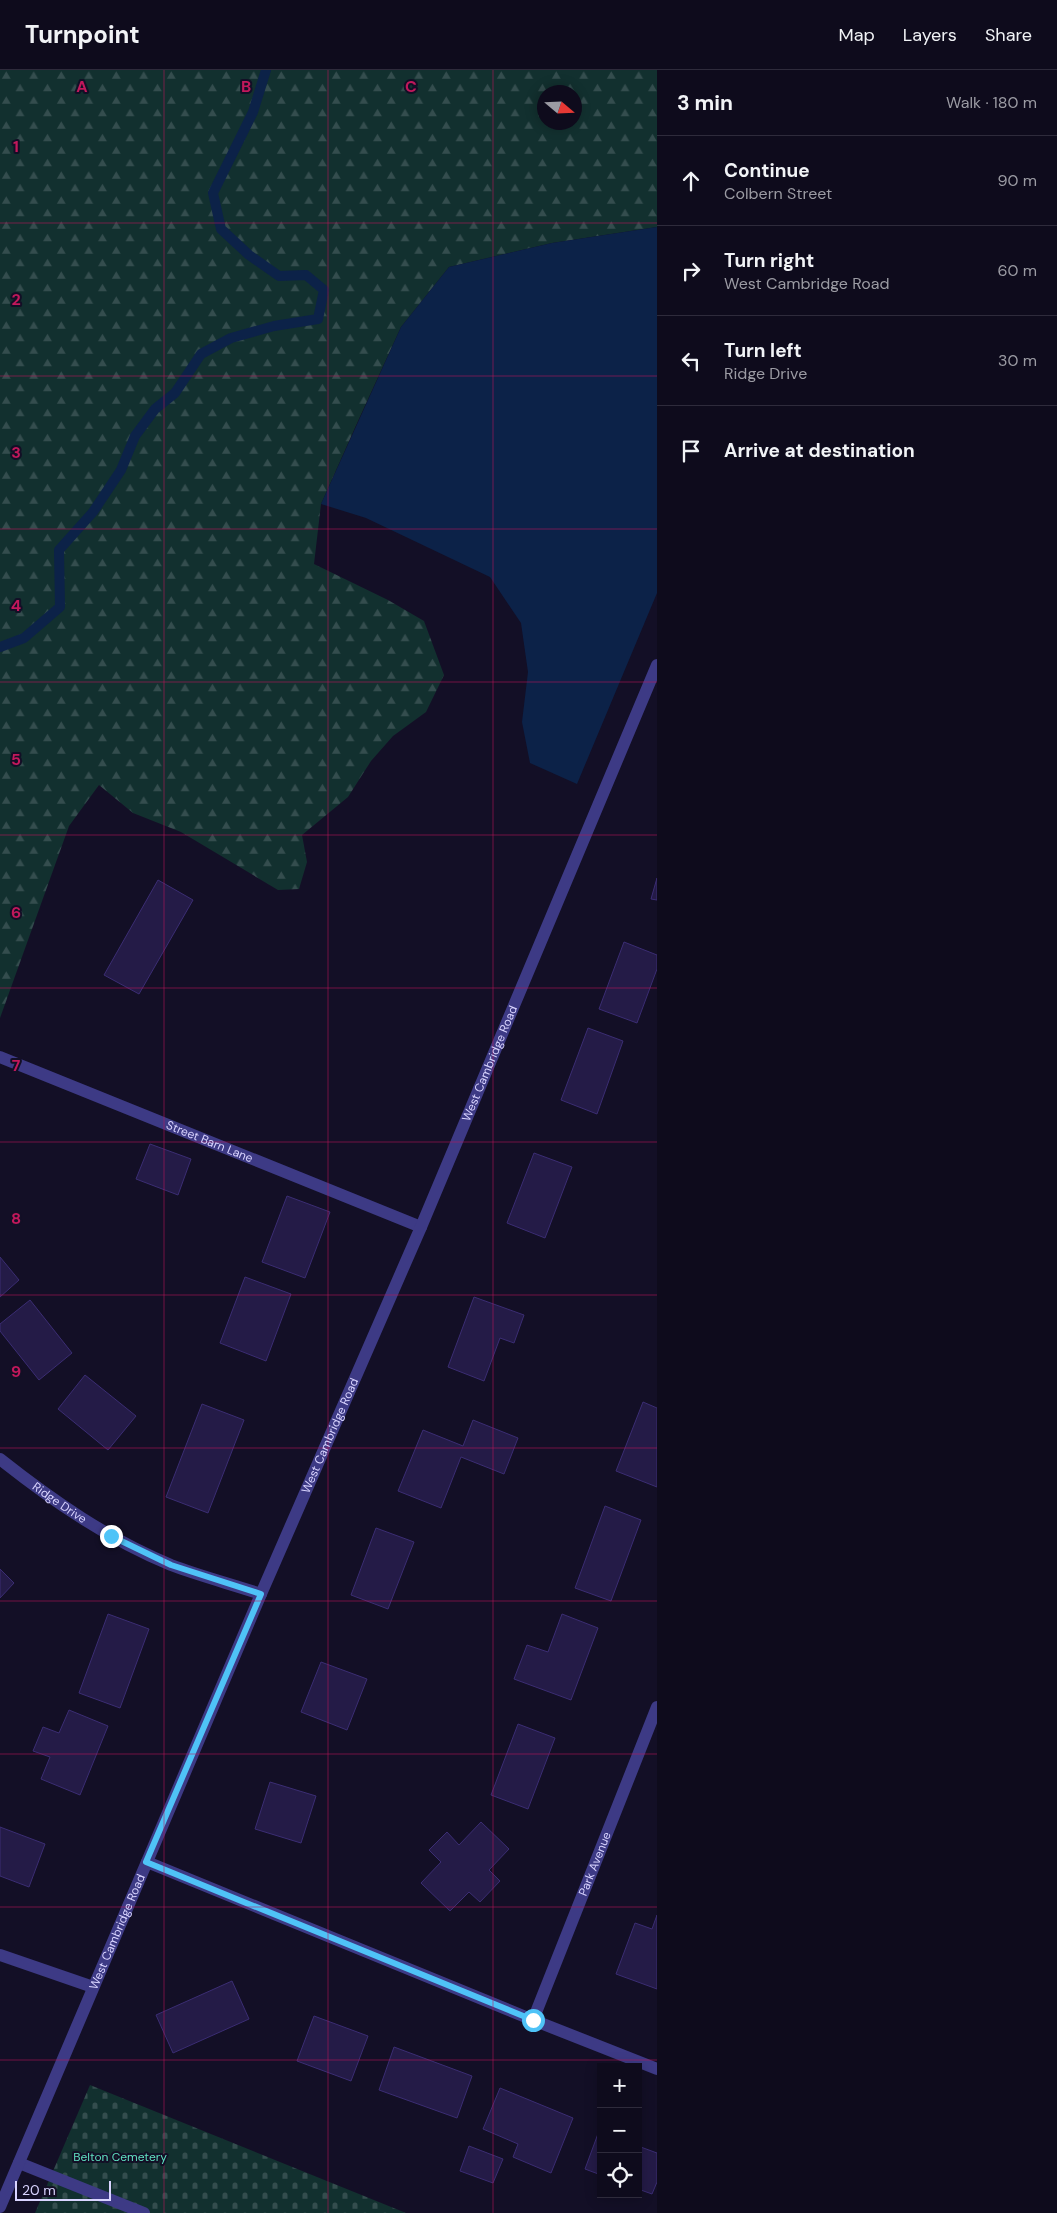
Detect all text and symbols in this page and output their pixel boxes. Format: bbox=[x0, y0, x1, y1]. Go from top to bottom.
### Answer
text: Turnpoint bbox=[25, 19, 140, 50]
text: Map bbox=[839, 23, 875, 47]
text: Layers bbox=[903, 23, 957, 47]
text: Share bbox=[985, 23, 1032, 47]
text: A bbox=[76, 76, 88, 97]
text: B bbox=[241, 76, 251, 97]
text: C bbox=[405, 76, 417, 97]
north arrow bbox=[537, 85, 582, 130]
text: 3 min bbox=[677, 89, 733, 117]
text: Walk · 180 m bbox=[946, 92, 1037, 113]
text: 1 bbox=[13, 136, 19, 157]
text: Continue bbox=[724, 158, 810, 183]
icon: ahead bbox=[677, 167, 705, 195]
text: 90 m bbox=[997, 170, 1037, 191]
text: Colbern Street bbox=[724, 183, 832, 204]
text: Turn right bbox=[724, 248, 814, 273]
icon: right bbox=[677, 257, 705, 285]
text: 60 m bbox=[997, 260, 1037, 281]
text: West Cambridge Road bbox=[724, 273, 889, 294]
text: 2 bbox=[11, 289, 21, 310]
text: Turn left bbox=[724, 338, 802, 363]
icon: left bbox=[677, 347, 705, 375]
text: 30 m bbox=[998, 350, 1037, 371]
text: Ridge Drive bbox=[724, 363, 807, 384]
icon: arrive bbox=[677, 437, 705, 465]
text: Arrive at destination bbox=[724, 438, 915, 463]
text: 3 bbox=[11, 442, 21, 463]
text: 4 bbox=[11, 595, 21, 616]
text: 5 bbox=[11, 749, 21, 770]
text: 6 bbox=[11, 902, 21, 923]
street label: West Cambridge Road bbox=[458, 1003, 521, 1124]
text: 7 bbox=[12, 1055, 21, 1076]
street label: Street Barn Lane bbox=[164, 1117, 255, 1166]
text: 8 bbox=[11, 1208, 21, 1229]
text: 9 bbox=[11, 1361, 21, 1382]
street label: West Cambridge Road bbox=[298, 1376, 362, 1496]
street label: Ridge Drive bbox=[29, 1479, 90, 1527]
route end bbox=[100, 1525, 123, 1548]
street label: Park Avenue bbox=[575, 1829, 615, 1898]
street label: West Cambridge Road bbox=[85, 1872, 149, 1992]
route start bbox=[522, 2009, 545, 2032]
map controls bbox=[597, 2063, 642, 2198]
button: + bbox=[597, 2063, 642, 2108]
button: − bbox=[597, 2108, 642, 2153]
park label: Belton Cemetery bbox=[73, 2149, 167, 2165]
button: locate bbox=[597, 2153, 642, 2198]
scale bar bbox=[15, 2178, 111, 2201]
text: 20 m bbox=[22, 2181, 56, 2199]

